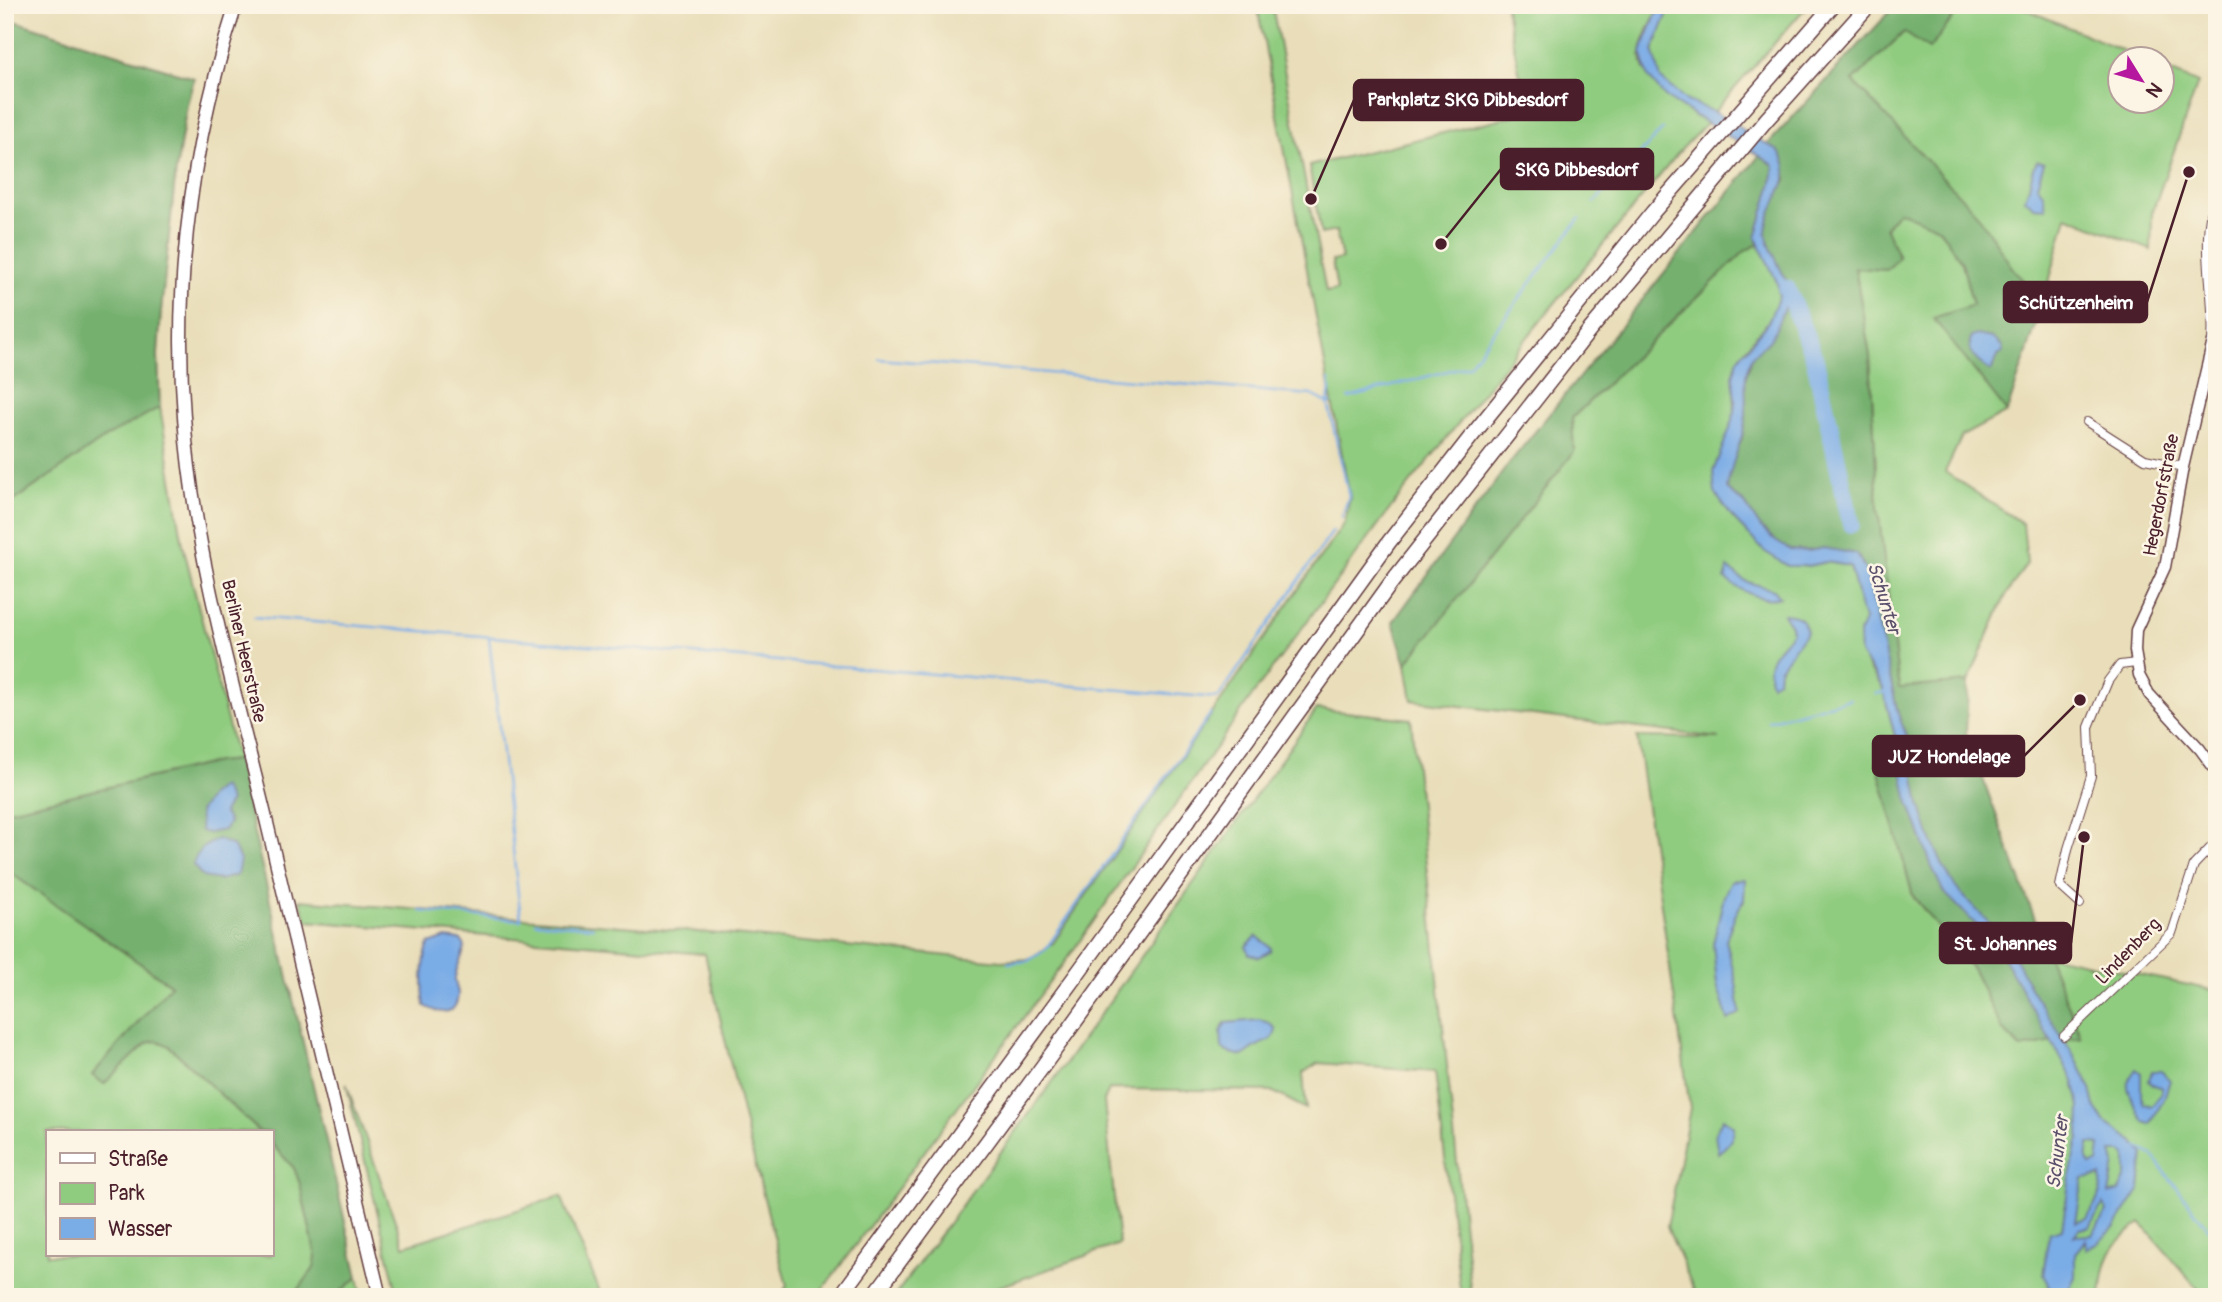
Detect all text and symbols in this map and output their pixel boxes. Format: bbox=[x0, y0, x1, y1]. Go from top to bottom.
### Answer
north arrow bbox=[2106, 46, 2176, 116]
text: N bbox=[2140, 77, 2167, 102]
callout: Parkplatz SKG Dibbesdorf bbox=[1354, 80, 1583, 120]
text: Parkplatz SKG Dibbesdorf bbox=[1367, 88, 1569, 112]
callout: SKG Dibbesdorf bbox=[1501, 149, 1653, 189]
text: SKG Dibbesdorf bbox=[1515, 158, 1640, 182]
callout: Schützenheim bbox=[2004, 282, 2147, 322]
text: Schützenheim bbox=[2019, 291, 2134, 315]
street label: Hegerdorfstraße bbox=[2138, 432, 2185, 558]
water label: Schunter bbox=[1862, 560, 1907, 639]
street label: Berliner Heerstraße bbox=[216, 577, 271, 725]
callout: JUZ Hondelage bbox=[1873, 736, 2024, 776]
text: JUZ Hondelage bbox=[1888, 745, 2011, 769]
street label: Lindenberg bbox=[2091, 913, 2166, 990]
callout: St. Johannes bbox=[1940, 923, 2071, 963]
text: St. Johannes bbox=[1954, 932, 2057, 956]
water label: Schunter bbox=[2042, 1112, 2075, 1190]
legend bbox=[46, 1130, 273, 1256]
text: Straße bbox=[108, 1146, 168, 1173]
text: Park bbox=[108, 1180, 145, 1207]
text: Wasser bbox=[108, 1216, 173, 1243]

